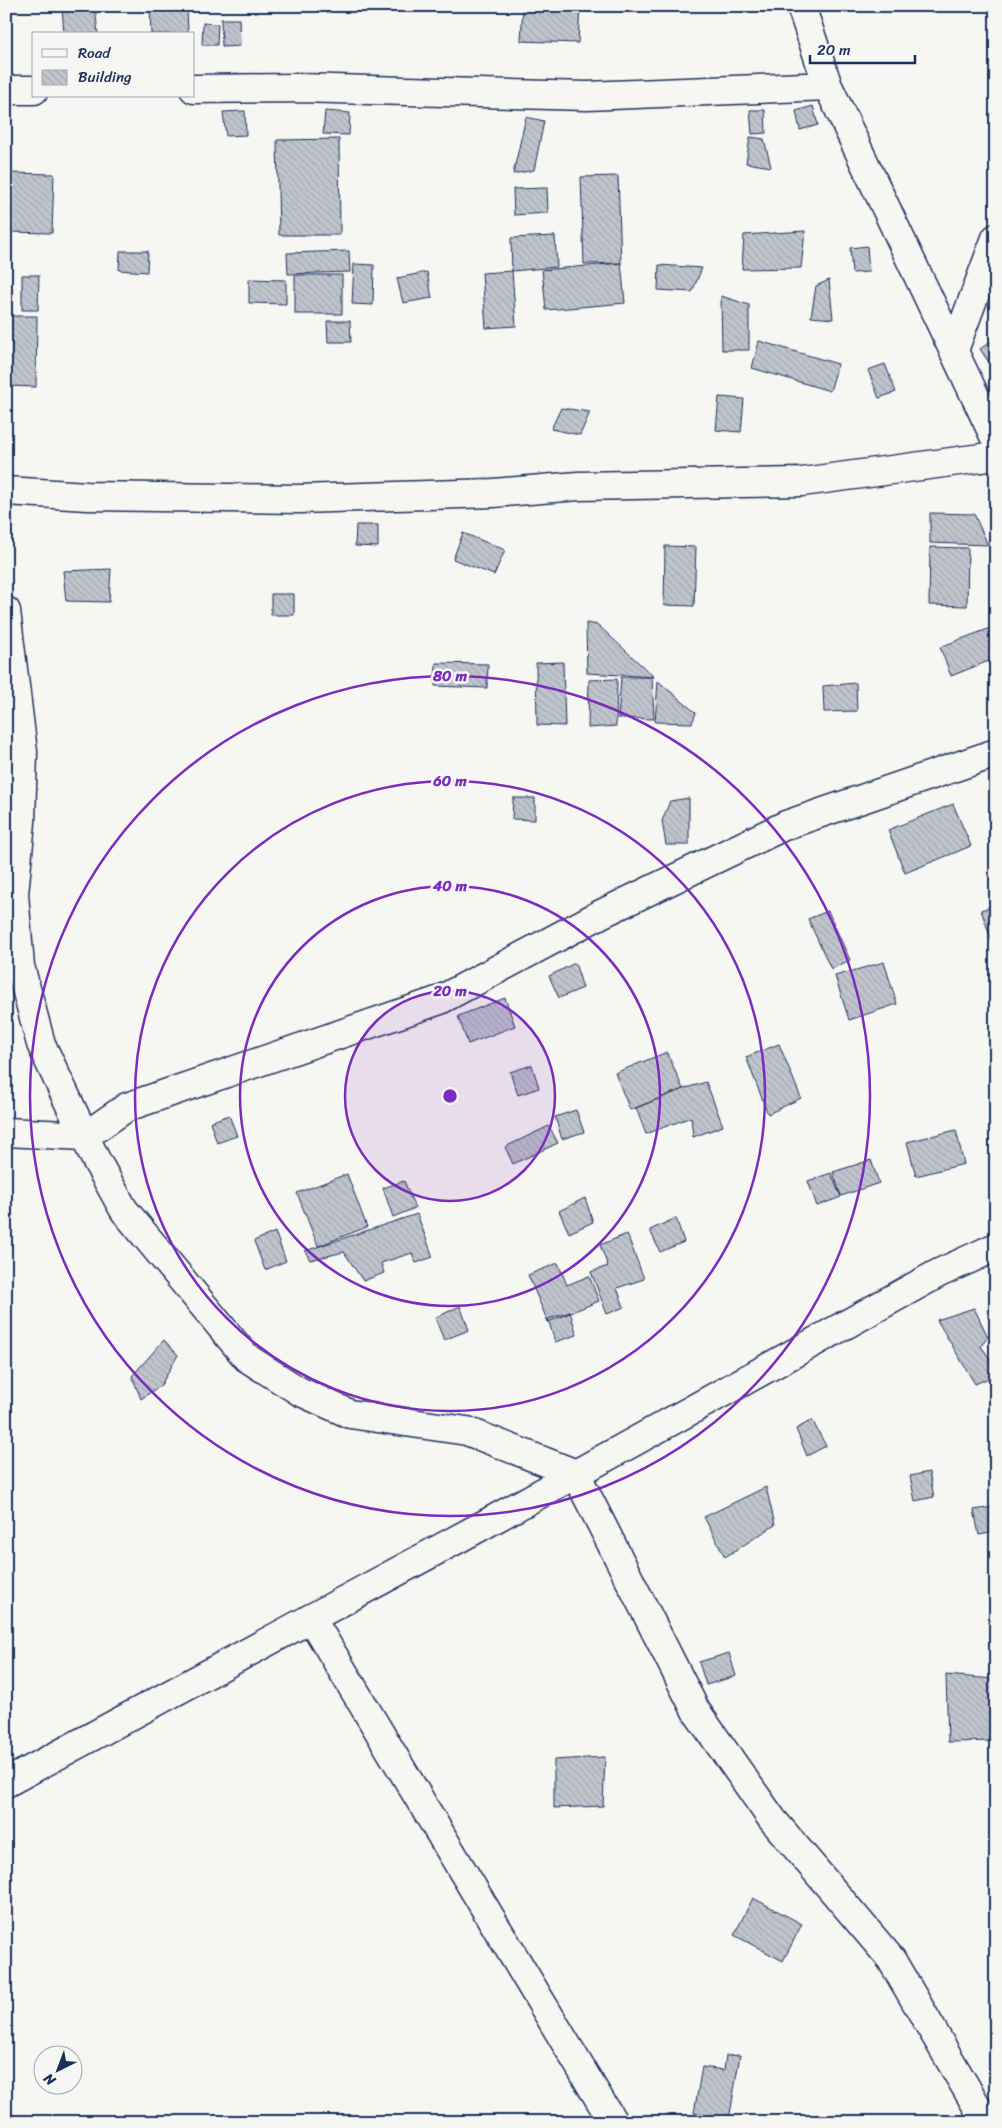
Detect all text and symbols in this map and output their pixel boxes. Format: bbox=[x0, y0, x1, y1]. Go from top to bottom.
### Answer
legend bbox=[32, 32, 195, 98]
scale bar bbox=[810, 32, 914, 64]
text: 20 m bbox=[817, 37, 851, 63]
text: Road bbox=[78, 40, 111, 66]
text: Building bbox=[78, 64, 132, 90]
text: 80 m bbox=[432, 663, 467, 689]
text: 60 m bbox=[432, 768, 467, 794]
text: 40 m bbox=[432, 873, 468, 899]
text: 20 m bbox=[432, 978, 467, 1004]
centre of rings bbox=[441, 1087, 459, 1105]
north arrow bbox=[32, 2046, 82, 2096]
text: N bbox=[37, 2067, 62, 2092]

